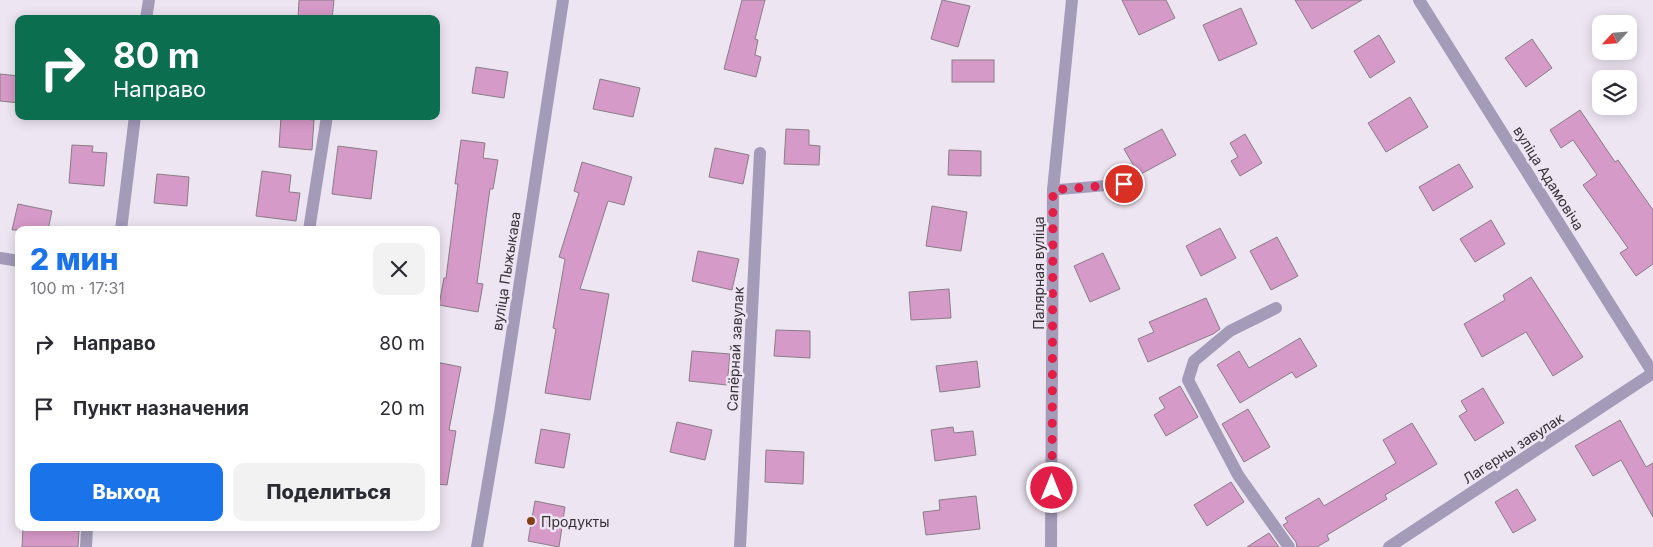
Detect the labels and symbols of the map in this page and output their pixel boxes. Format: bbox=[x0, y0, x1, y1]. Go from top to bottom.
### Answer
north arrow bbox=[1592, 15, 1638, 60]
street label: вуліца Адамовіча bbox=[1510, 123, 1588, 233]
pin bbox=[1103, 163, 1145, 205]
street label: вуліца Пыжыкава bbox=[488, 210, 524, 332]
street label: Палярная вуліца bbox=[1030, 216, 1047, 330]
street label: Сапёрнай завулак bbox=[723, 286, 747, 412]
street label: Лагерны завулак bbox=[1459, 409, 1567, 487]
position arrow bbox=[1025, 461, 1077, 513]
place label: Продукты bbox=[541, 513, 610, 530]
marker: Продукты bbox=[525, 515, 537, 527]

